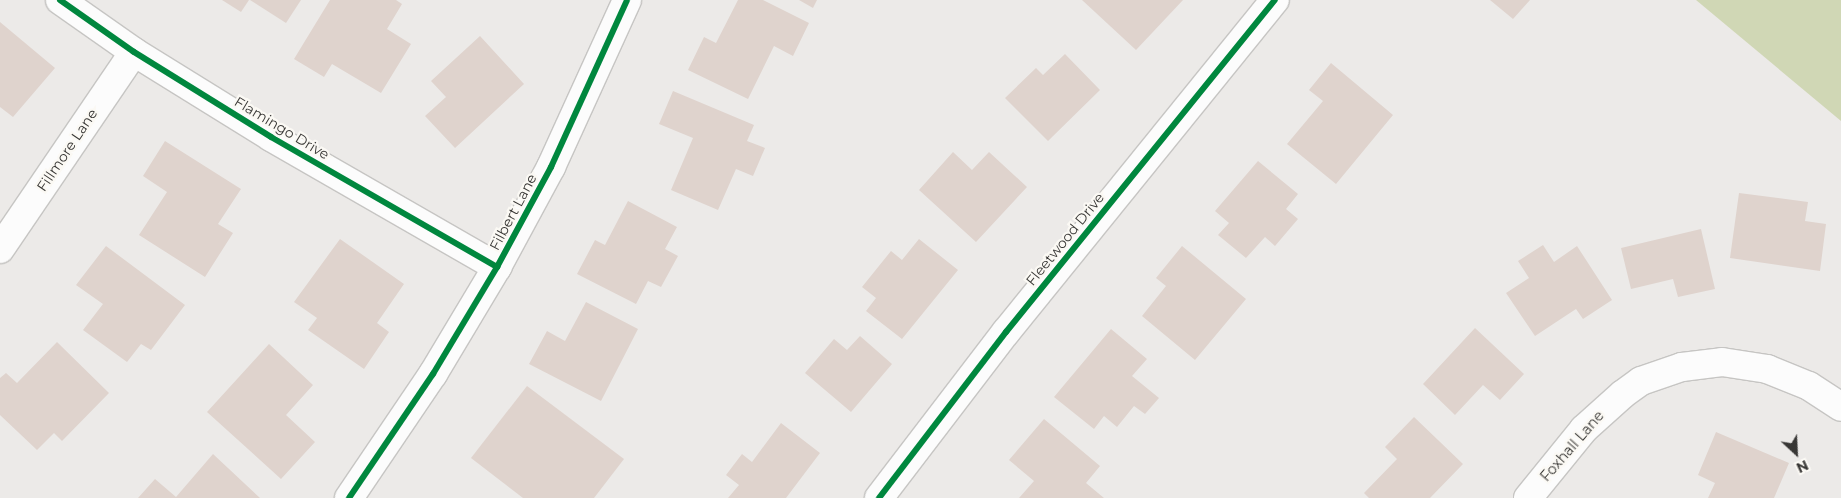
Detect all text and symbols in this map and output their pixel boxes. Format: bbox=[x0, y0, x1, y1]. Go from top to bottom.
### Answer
street label: Flamingo Drive bbox=[232, 93, 332, 163]
street label: Fillmore Lane bbox=[33, 106, 101, 194]
street label: Filbert Lane bbox=[486, 171, 540, 253]
street label: Fleetwood Drive bbox=[1022, 189, 1108, 289]
street label: Foxhall Lane bbox=[1537, 407, 1607, 485]
north arrow bbox=[1771, 428, 1821, 478]
text: N bbox=[1793, 456, 1811, 477]

